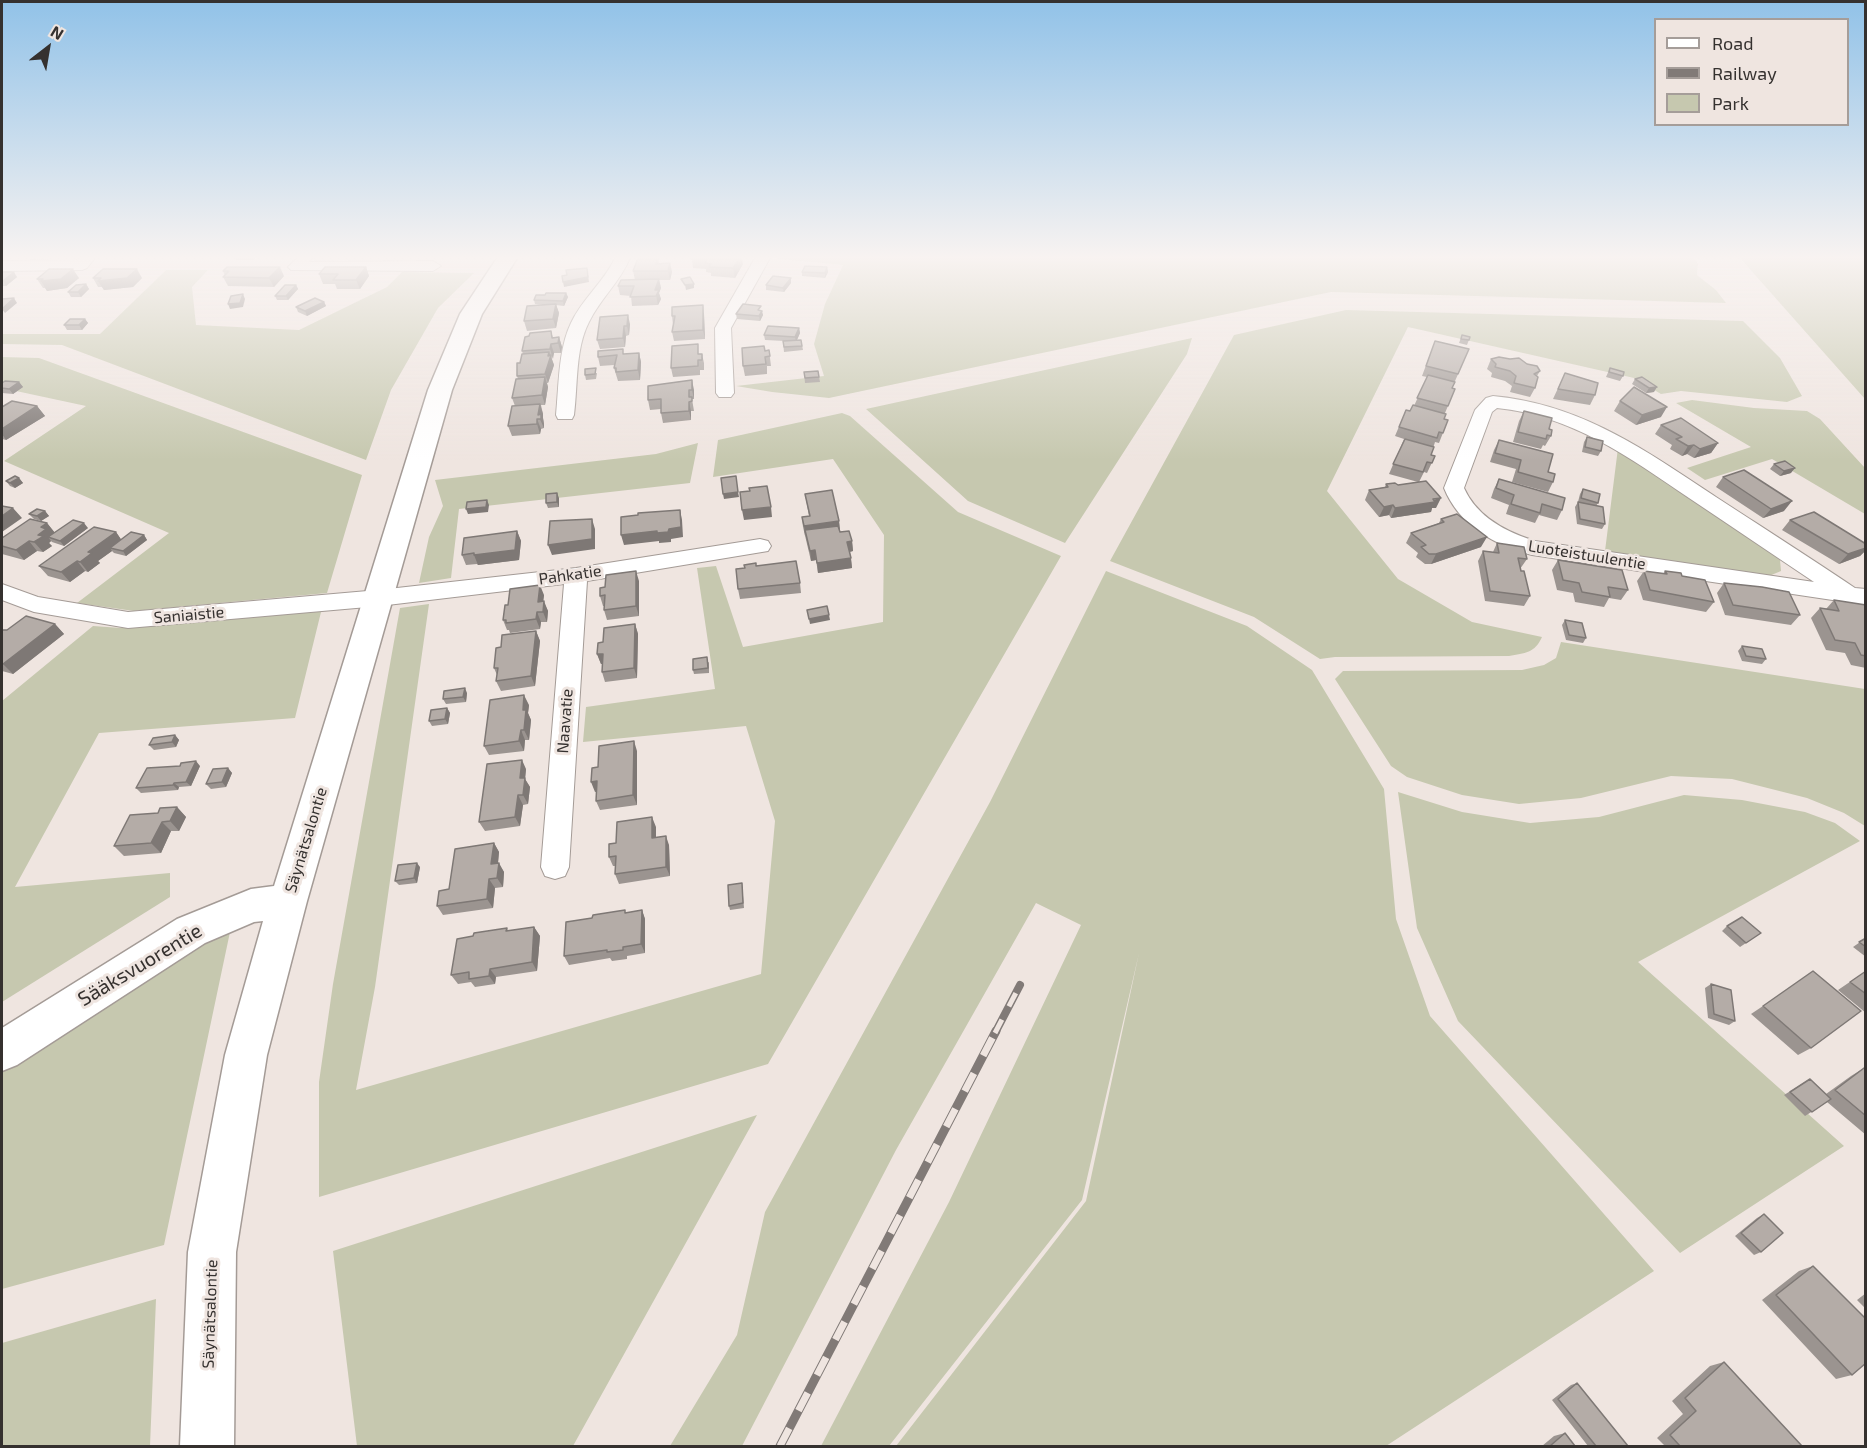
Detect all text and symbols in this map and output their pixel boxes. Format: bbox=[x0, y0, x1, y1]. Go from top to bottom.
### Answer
north arrow bbox=[18, 18, 78, 78]
legend bbox=[1654, 18, 1849, 126]
text: N bbox=[48, 21, 67, 43]
text: Road bbox=[1712, 32, 1753, 54]
text: Railway bbox=[1712, 62, 1777, 84]
text: Park bbox=[1712, 92, 1749, 114]
street label: Luoteistuulentie bbox=[1527, 536, 1647, 574]
street label: Pahkatie bbox=[537, 561, 603, 589]
street label: Saniaistie bbox=[153, 602, 225, 628]
street label: Naavatie bbox=[553, 688, 577, 754]
street label: Säynätsalontie bbox=[281, 785, 331, 895]
street label: Sääksvuorentie bbox=[74, 919, 206, 1011]
street label: Säynätsalontie bbox=[199, 1259, 221, 1369]

